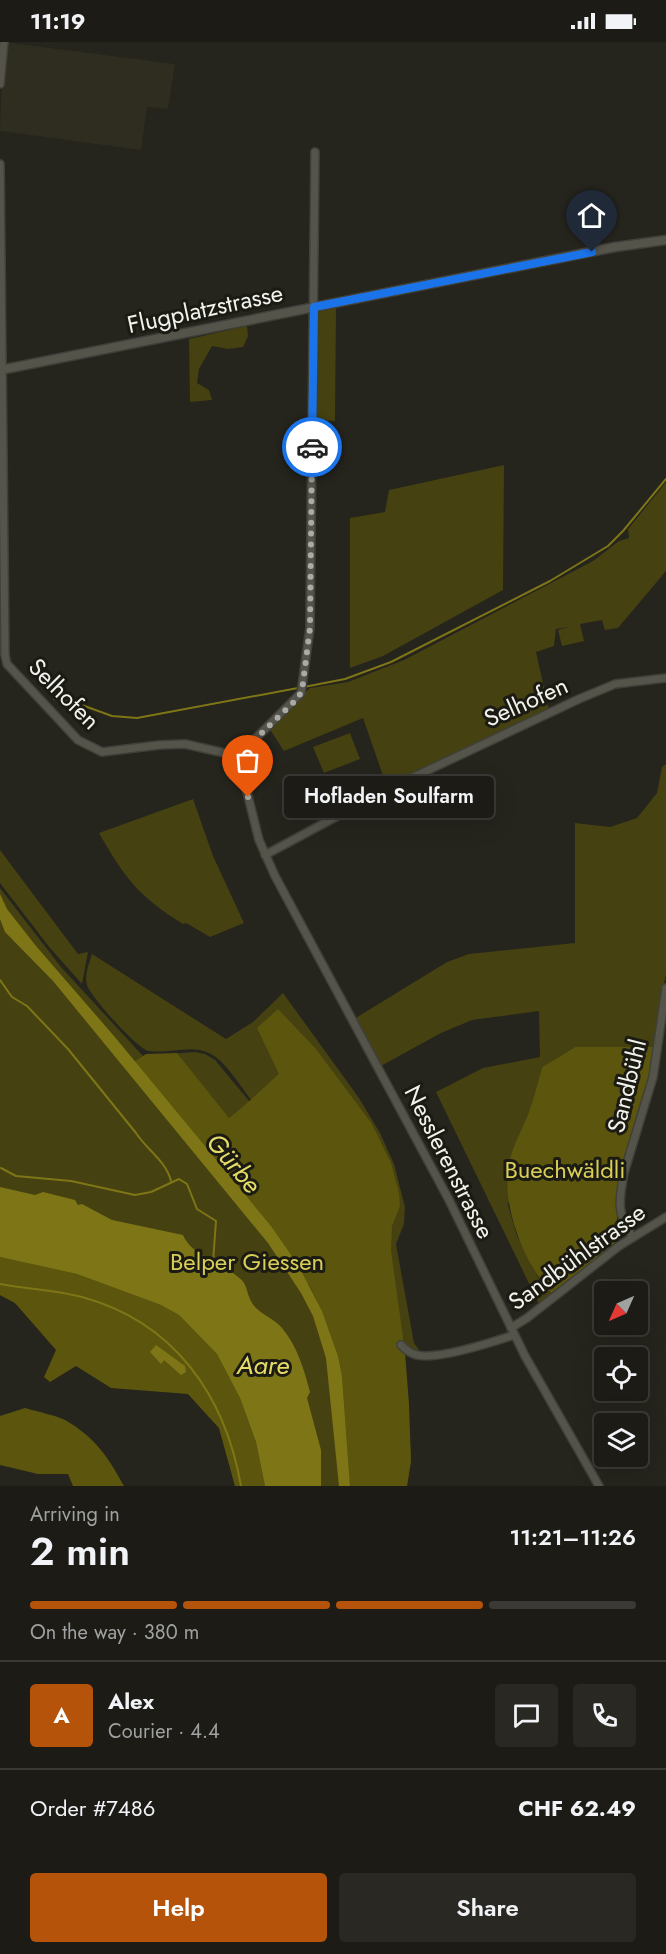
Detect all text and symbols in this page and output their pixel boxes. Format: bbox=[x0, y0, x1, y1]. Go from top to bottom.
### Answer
text: 11:19 bbox=[30, 5, 85, 37]
pin bbox=[566, 190, 617, 252]
icon: home bbox=[575, 199, 608, 232]
street label: Flugplatzstrasse bbox=[124, 275, 286, 342]
courier bbox=[282, 417, 342, 477]
icon: car bbox=[296, 431, 329, 464]
street label: Selhofen bbox=[21, 650, 108, 737]
street label: Selhofen bbox=[478, 668, 573, 736]
pin bbox=[222, 735, 273, 797]
icon: bag bbox=[231, 744, 264, 777]
callout: Hofladen Soulfarm bbox=[284, 776, 494, 818]
text: Hofladen Soulfarm bbox=[304, 782, 474, 811]
street label: Sandbühl bbox=[598, 1035, 655, 1136]
street label: Nesslerenstrasse bbox=[396, 1079, 503, 1245]
water label: Gürbe bbox=[197, 1124, 271, 1202]
park label: Buechwäldli bbox=[504, 1152, 626, 1187]
street label: Sandbühlstrasse bbox=[501, 1195, 653, 1318]
park label: Belper Giessen bbox=[170, 1244, 324, 1279]
north arrow bbox=[594, 1281, 648, 1335]
map controls bbox=[594, 1281, 648, 1467]
water label: Aare bbox=[236, 1346, 289, 1384]
button: locate bbox=[594, 1347, 648, 1401]
button: layers bbox=[594, 1413, 648, 1467]
text: Arriving in bbox=[30, 1500, 120, 1529]
text: 11:21–11:26 bbox=[509, 1521, 636, 1553]
text: 2 min bbox=[30, 1523, 130, 1580]
text: On the way · 380 m bbox=[30, 1618, 199, 1647]
button: chat bbox=[495, 1684, 558, 1747]
button: phone bbox=[573, 1684, 636, 1747]
text: Alex bbox=[108, 1685, 154, 1717]
text: A bbox=[53, 1699, 70, 1731]
text: Courier · 4.4 bbox=[108, 1717, 220, 1746]
text: Order #7486 bbox=[30, 1792, 155, 1824]
text: CHF 62.49 bbox=[518, 1792, 636, 1824]
button: Help bbox=[30, 1873, 327, 1942]
button: Share bbox=[339, 1873, 636, 1942]

